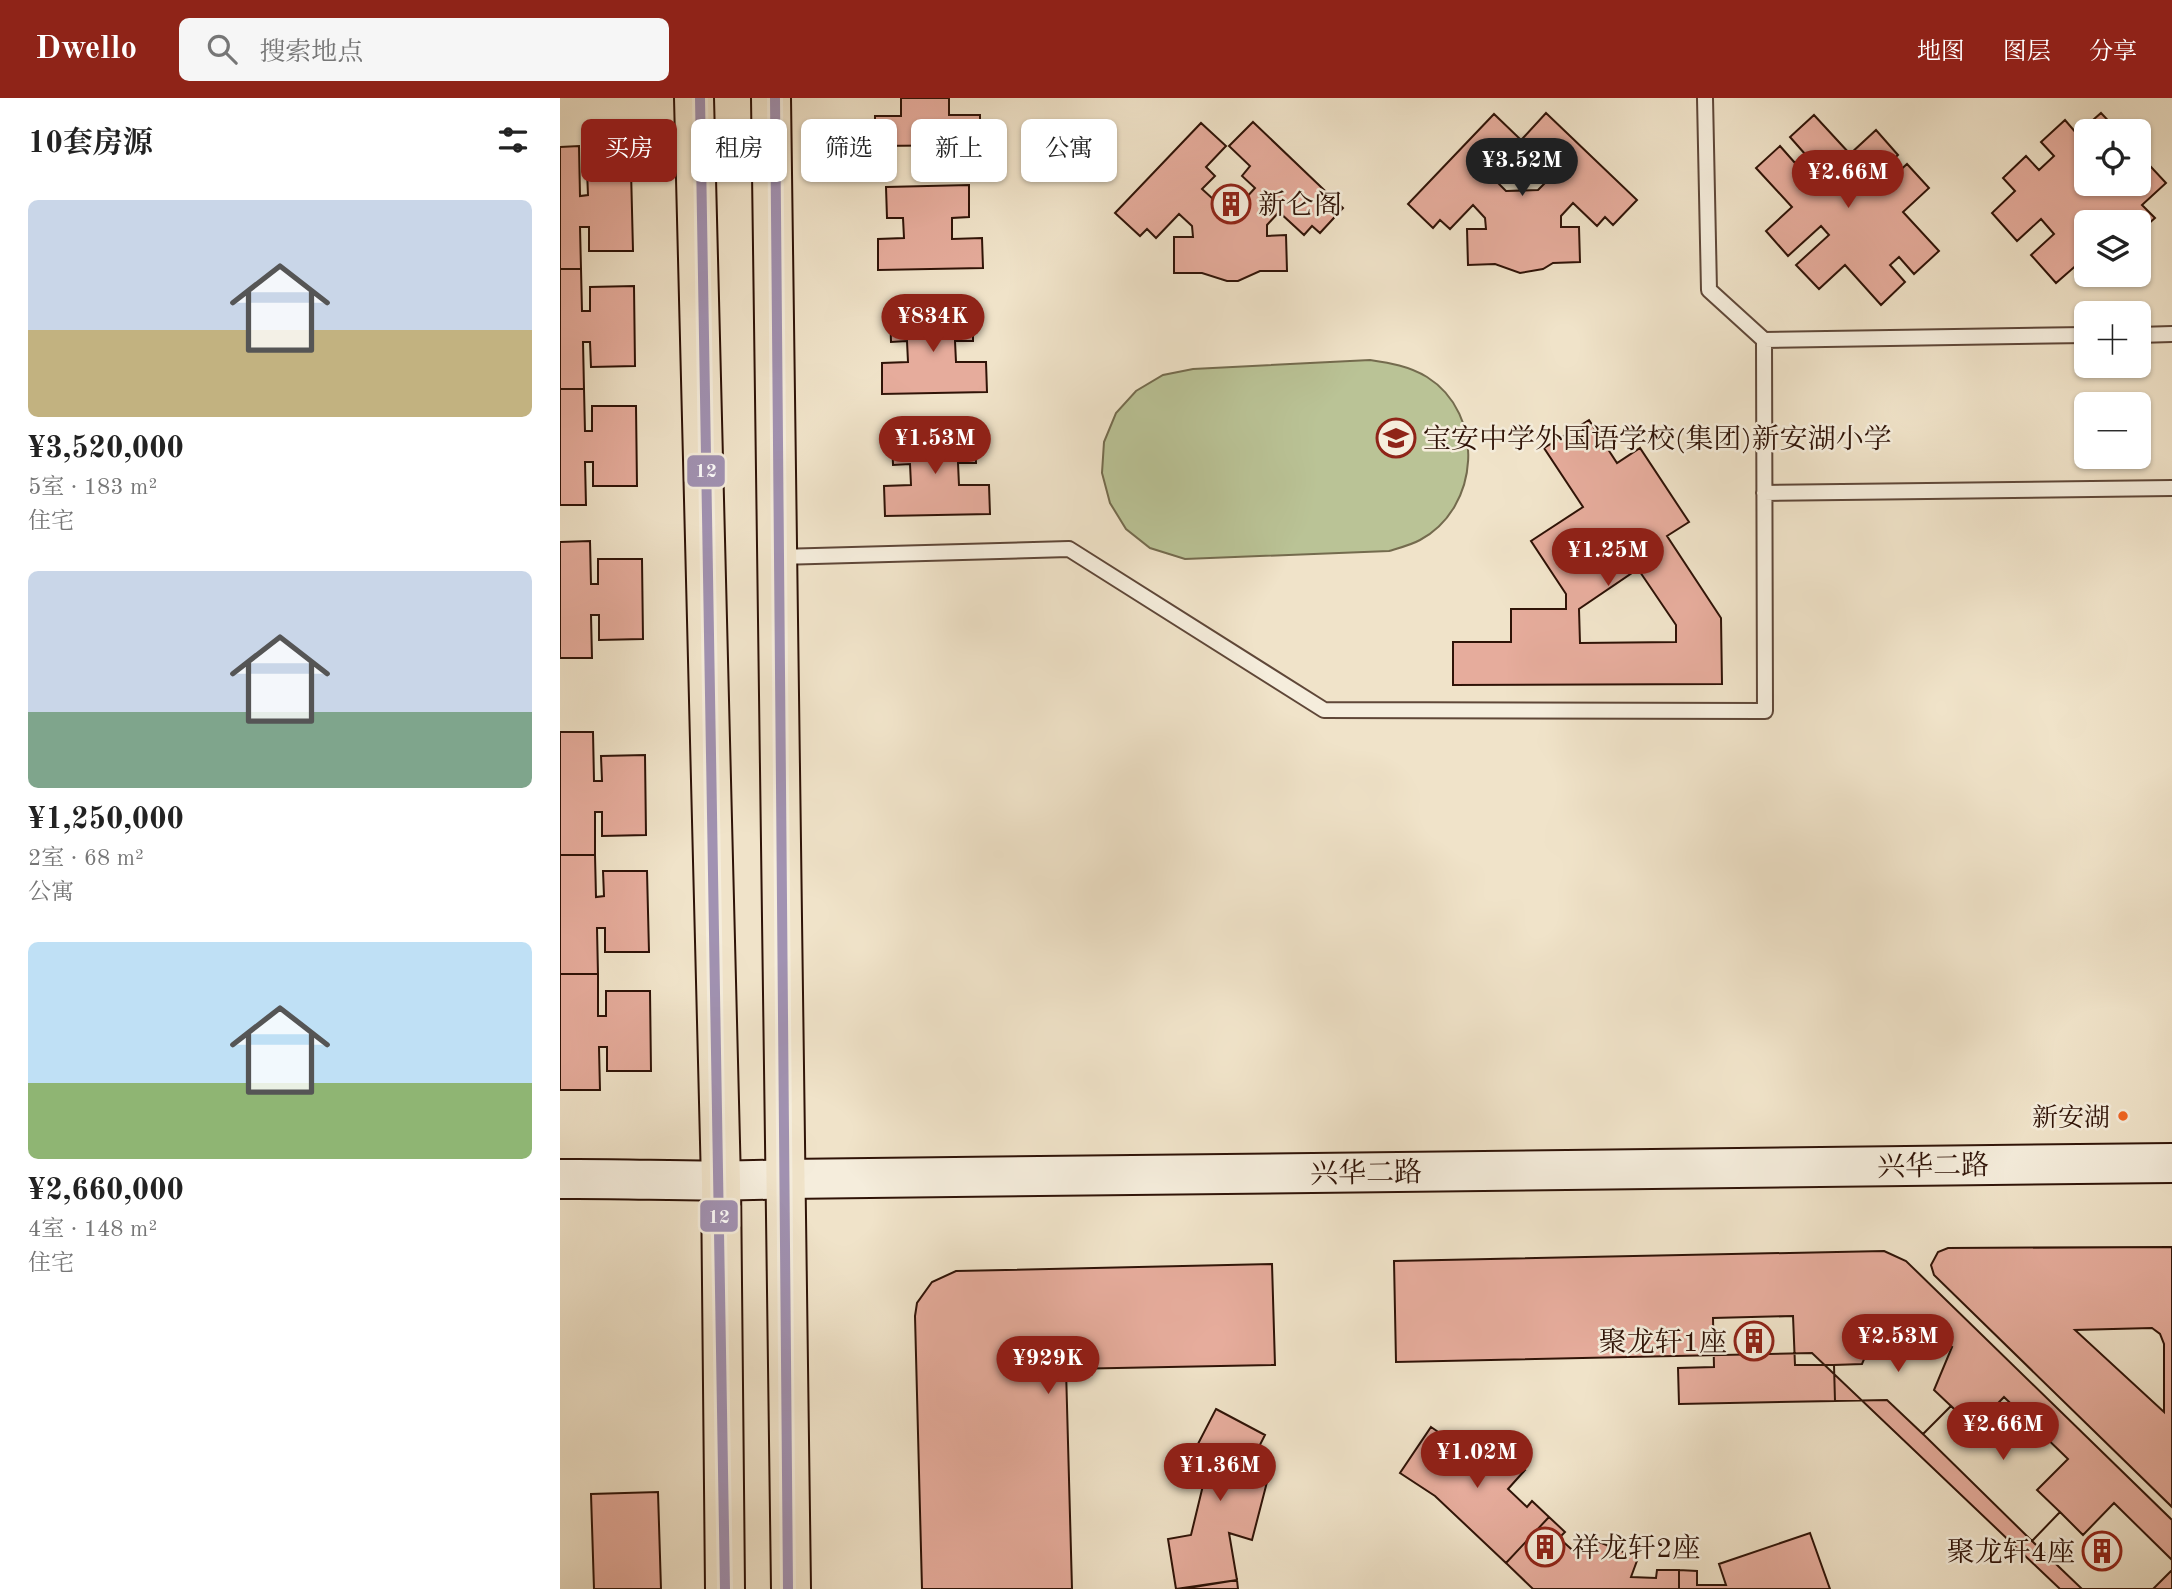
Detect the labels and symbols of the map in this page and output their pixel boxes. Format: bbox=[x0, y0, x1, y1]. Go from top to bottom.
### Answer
pin: ¥3.52M bbox=[1465, 139, 1579, 198]
pin: ¥2.66M bbox=[1791, 150, 1905, 210]
building icon: 新仑阁 bbox=[1210, 183, 1252, 225]
place label: 新仑阁 bbox=[1258, 190, 1342, 221]
pin: ¥834K bbox=[884, 294, 982, 354]
pin: ¥1.53M bbox=[878, 416, 992, 476]
school or university icon: 宝安中学外国语学校(集团)新安湖小学 bbox=[1375, 417, 1417, 459]
place label: 宝安中学外国语学校(集团)新安湖小学 bbox=[1423, 424, 1892, 455]
line badge: 12 bbox=[686, 454, 726, 488]
text: 12 bbox=[695, 463, 717, 482]
pin: ¥1.25M bbox=[1551, 528, 1665, 588]
place label: 新安湖 bbox=[2032, 1104, 2110, 1132]
marker: 新安湖 bbox=[2116, 1109, 2130, 1123]
street label: 兴华二路 bbox=[1877, 1150, 1989, 1183]
street label: 兴华二路 bbox=[1310, 1157, 1422, 1190]
line badge: 12 bbox=[699, 1199, 739, 1233]
text: 12 bbox=[708, 1209, 730, 1228]
pin: ¥2.53M bbox=[1841, 1314, 1955, 1374]
building icon: 聚龙轩1座 bbox=[1733, 1320, 1775, 1362]
place label: 聚龙轩1座 bbox=[1599, 1327, 1727, 1358]
pin: ¥929K bbox=[999, 1336, 1097, 1396]
pin: ¥2.66M bbox=[1946, 1402, 2060, 1462]
pin: ¥1.02M bbox=[1420, 1430, 1534, 1490]
pin: ¥1.36M bbox=[1163, 1444, 1277, 1503]
building icon: 祥龙轩2座 bbox=[1524, 1526, 1566, 1568]
building icon: 聚龙轩4座 bbox=[2081, 1530, 2123, 1572]
place label: 祥龙轩2座 bbox=[1572, 1533, 1700, 1564]
place label: 聚龙轩4座 bbox=[1947, 1537, 2075, 1568]

